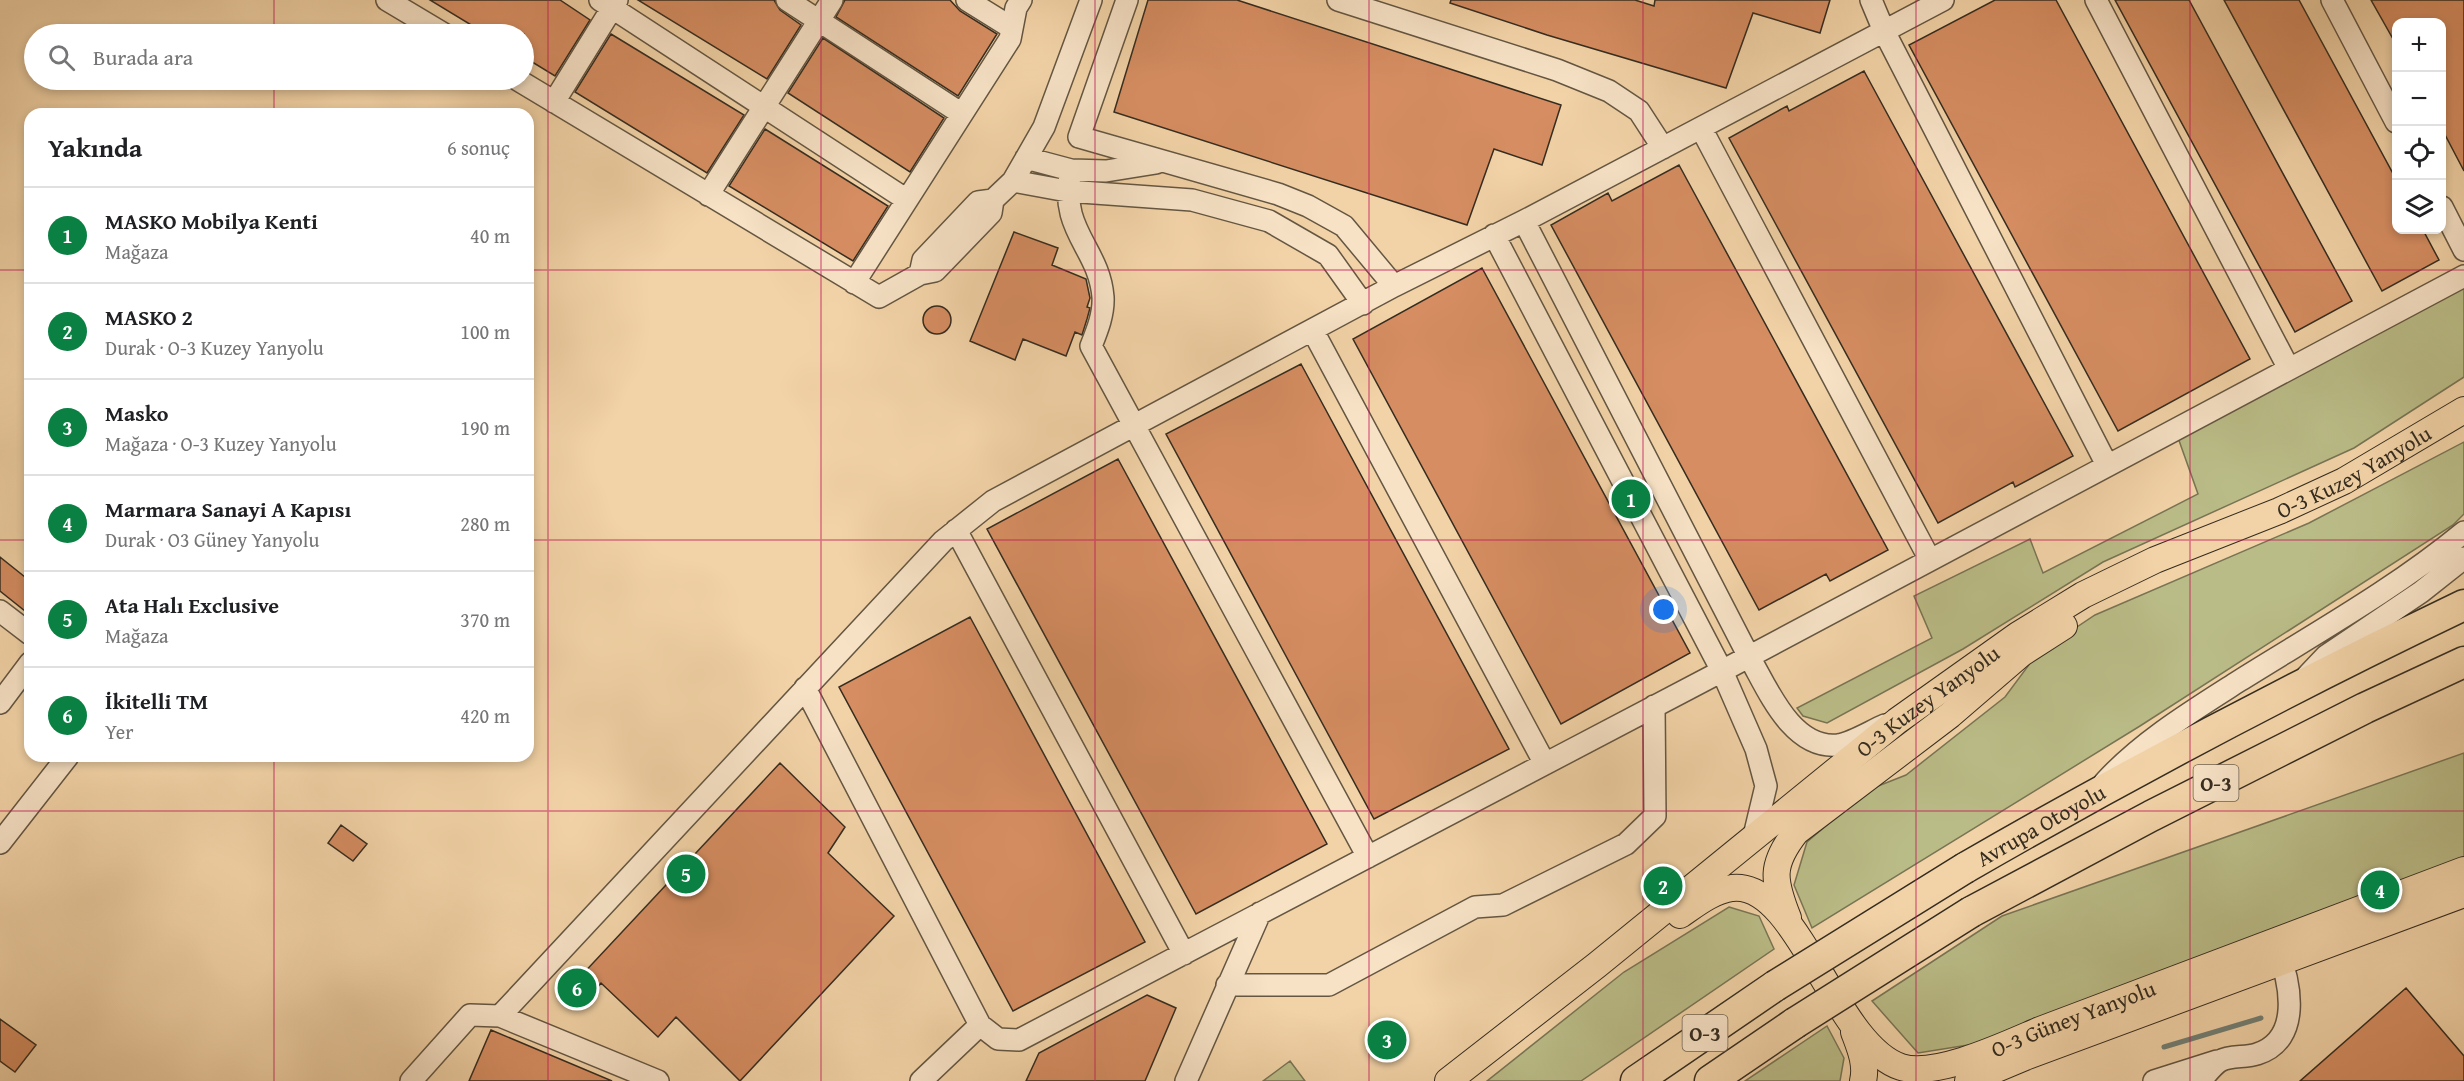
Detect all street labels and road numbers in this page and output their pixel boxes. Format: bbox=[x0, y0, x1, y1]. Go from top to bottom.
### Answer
street label: O-3 Kuzey Yanyolu bbox=[2271, 417, 2437, 526]
street label: O-3 Kuzey Yanyolu bbox=[1849, 637, 2006, 765]
road number: O-3 bbox=[2194, 765, 2238, 801]
street label: Avrupa Otoyolu bbox=[1970, 776, 2111, 874]
street label: O-3 Güney Yanyolu bbox=[1986, 972, 2160, 1065]
road number: O-3 bbox=[1682, 1015, 1728, 1051]

